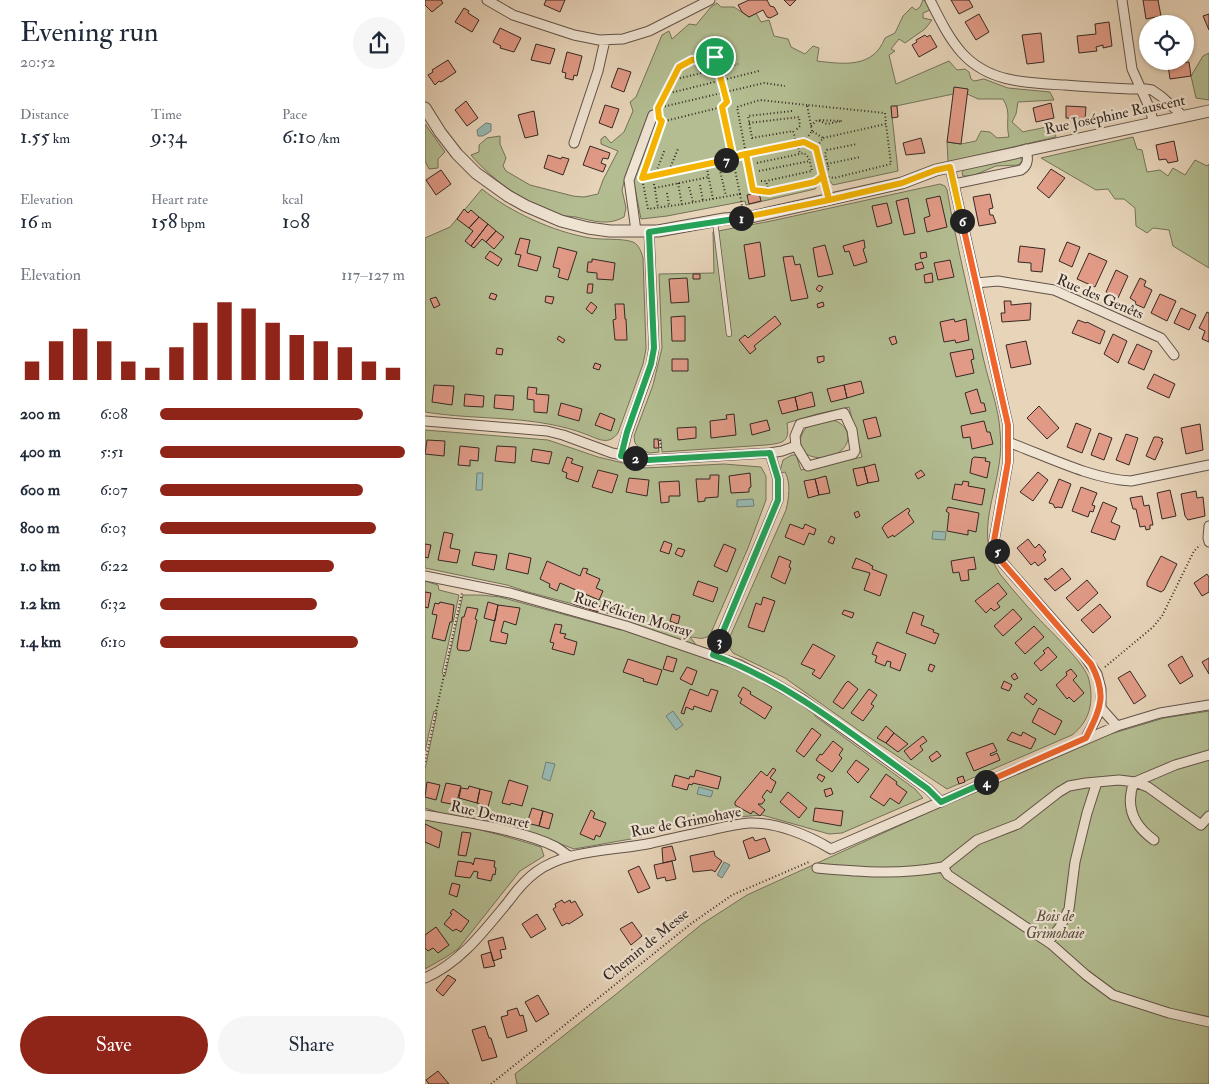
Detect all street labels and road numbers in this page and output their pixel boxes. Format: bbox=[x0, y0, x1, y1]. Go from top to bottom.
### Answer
street label: Rue Joséphine Rauscent bbox=[1043, 91, 1187, 140]
street label: Rue des Genêts bbox=[1054, 270, 1146, 324]
street label: Rue Félicien Mosray bbox=[572, 588, 695, 642]
street label: Rue Demaret bbox=[449, 797, 532, 833]
street label: Rue de Grimohaye bbox=[629, 802, 743, 842]
street label: Chemin de Messe bbox=[599, 904, 693, 986]

